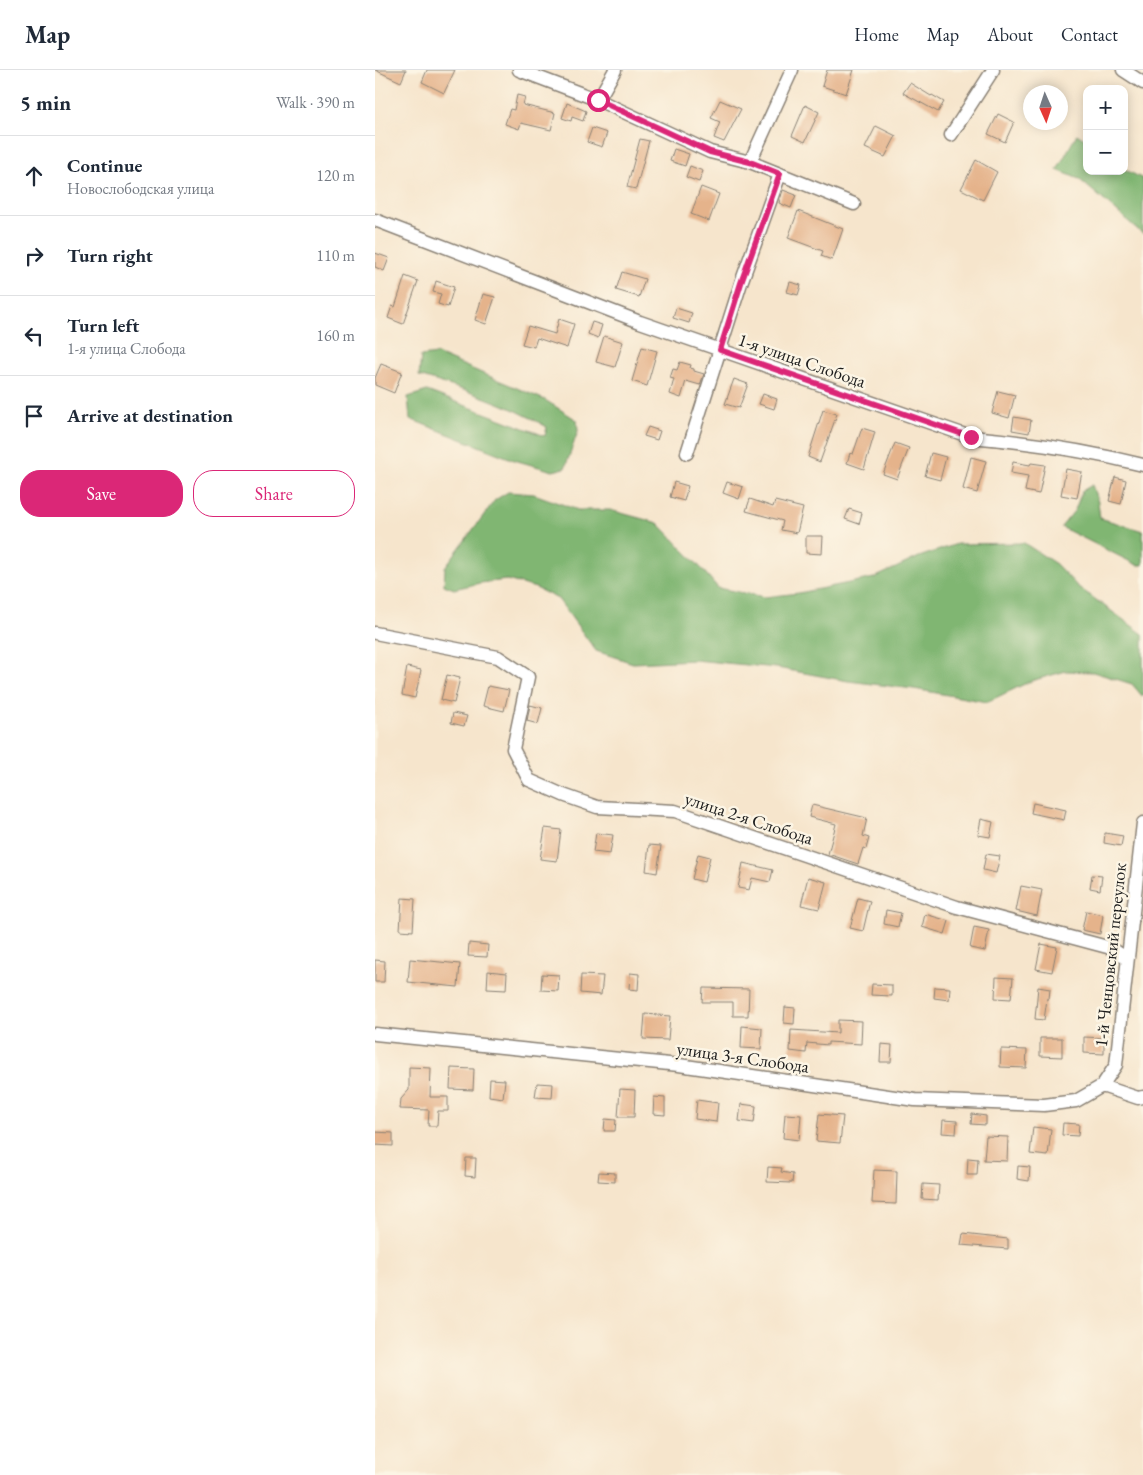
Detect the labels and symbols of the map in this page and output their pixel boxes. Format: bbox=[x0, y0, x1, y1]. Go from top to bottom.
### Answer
north arrow bbox=[1023, 85, 1068, 130]
route start bbox=[587, 89, 610, 112]
street label: 1-я улица Слобода bbox=[735, 327, 870, 393]
route end bbox=[960, 426, 983, 449]
street label: улица 2-я Слобода bbox=[682, 786, 817, 850]
street label: 1-й Ченцовский переулок bbox=[1089, 861, 1131, 1048]
street label: улица 3-я Слобода bbox=[675, 1036, 812, 1078]

